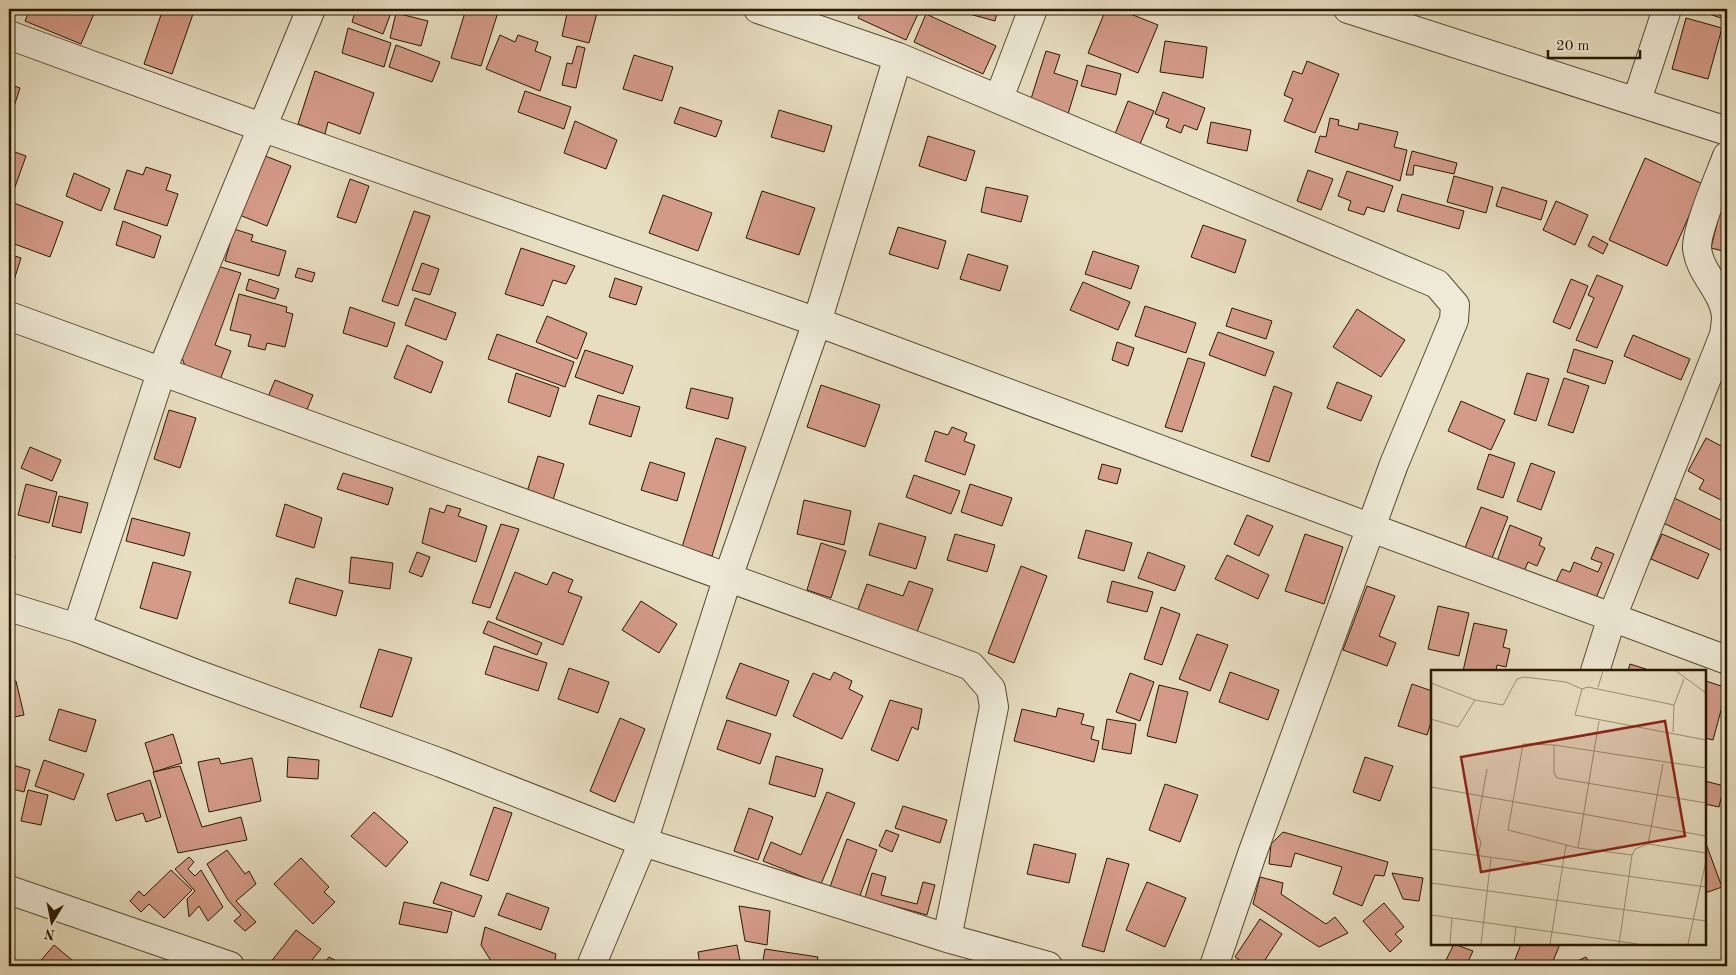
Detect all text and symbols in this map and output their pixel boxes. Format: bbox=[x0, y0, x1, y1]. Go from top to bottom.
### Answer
scale bar bbox=[1548, 28, 1641, 60]
text: 20 m bbox=[1556, 39, 1590, 54]
inset map bbox=[1431, 670, 1706, 945]
north arrow bbox=[28, 898, 78, 948]
text: N bbox=[43, 926, 56, 942]

